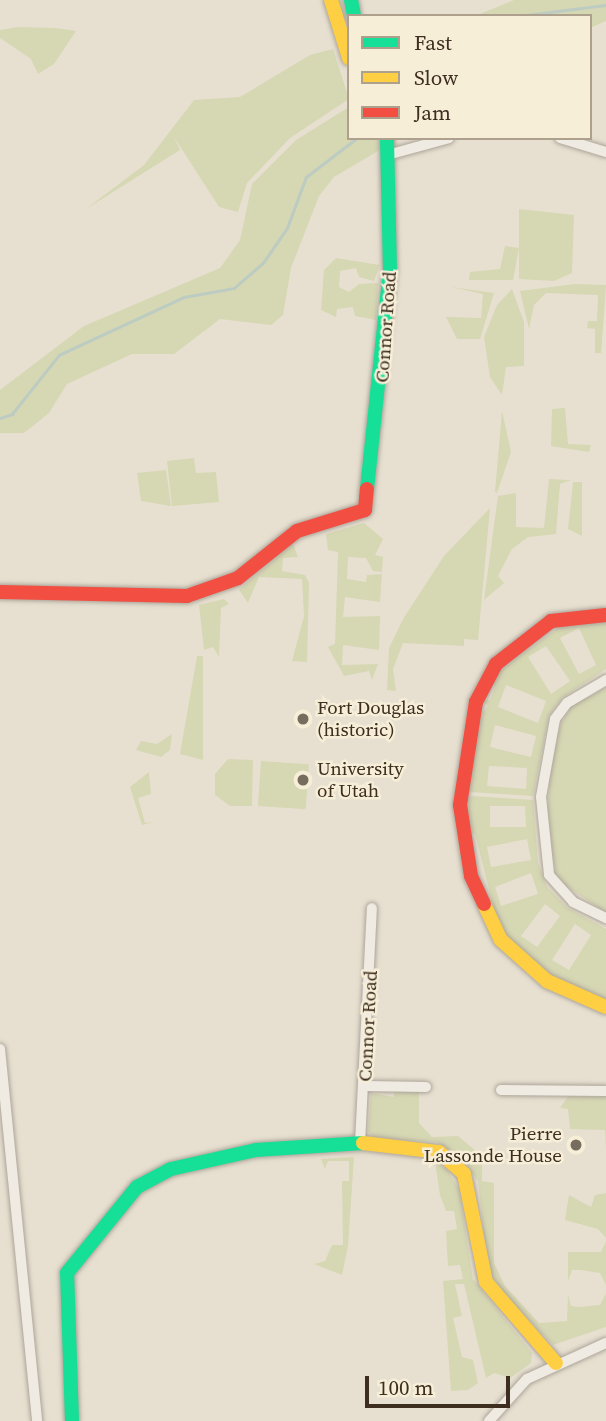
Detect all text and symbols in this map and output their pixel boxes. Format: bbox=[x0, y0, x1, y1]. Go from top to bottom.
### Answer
legend bbox=[347, 14, 592, 140]
text: Fast bbox=[414, 28, 452, 57]
text: Slow bbox=[414, 63, 458, 92]
text: Jam bbox=[414, 98, 451, 127]
street label: Connor Road bbox=[371, 271, 401, 383]
place label: Fort Douglas (historic) bbox=[317, 697, 424, 741]
marker: Fort Douglas (historic) bbox=[295, 711, 311, 727]
place label: University of Utah bbox=[317, 758, 404, 802]
marker: University of Utah bbox=[295, 772, 311, 788]
street label: Connor Road bbox=[354, 970, 382, 1082]
place label: Pierre Lassonde House bbox=[424, 1123, 562, 1167]
marker: Pierre Lassonde House bbox=[568, 1137, 584, 1153]
scale bar bbox=[368, 1362, 513, 1406]
text: 100 m bbox=[378, 1373, 433, 1402]

